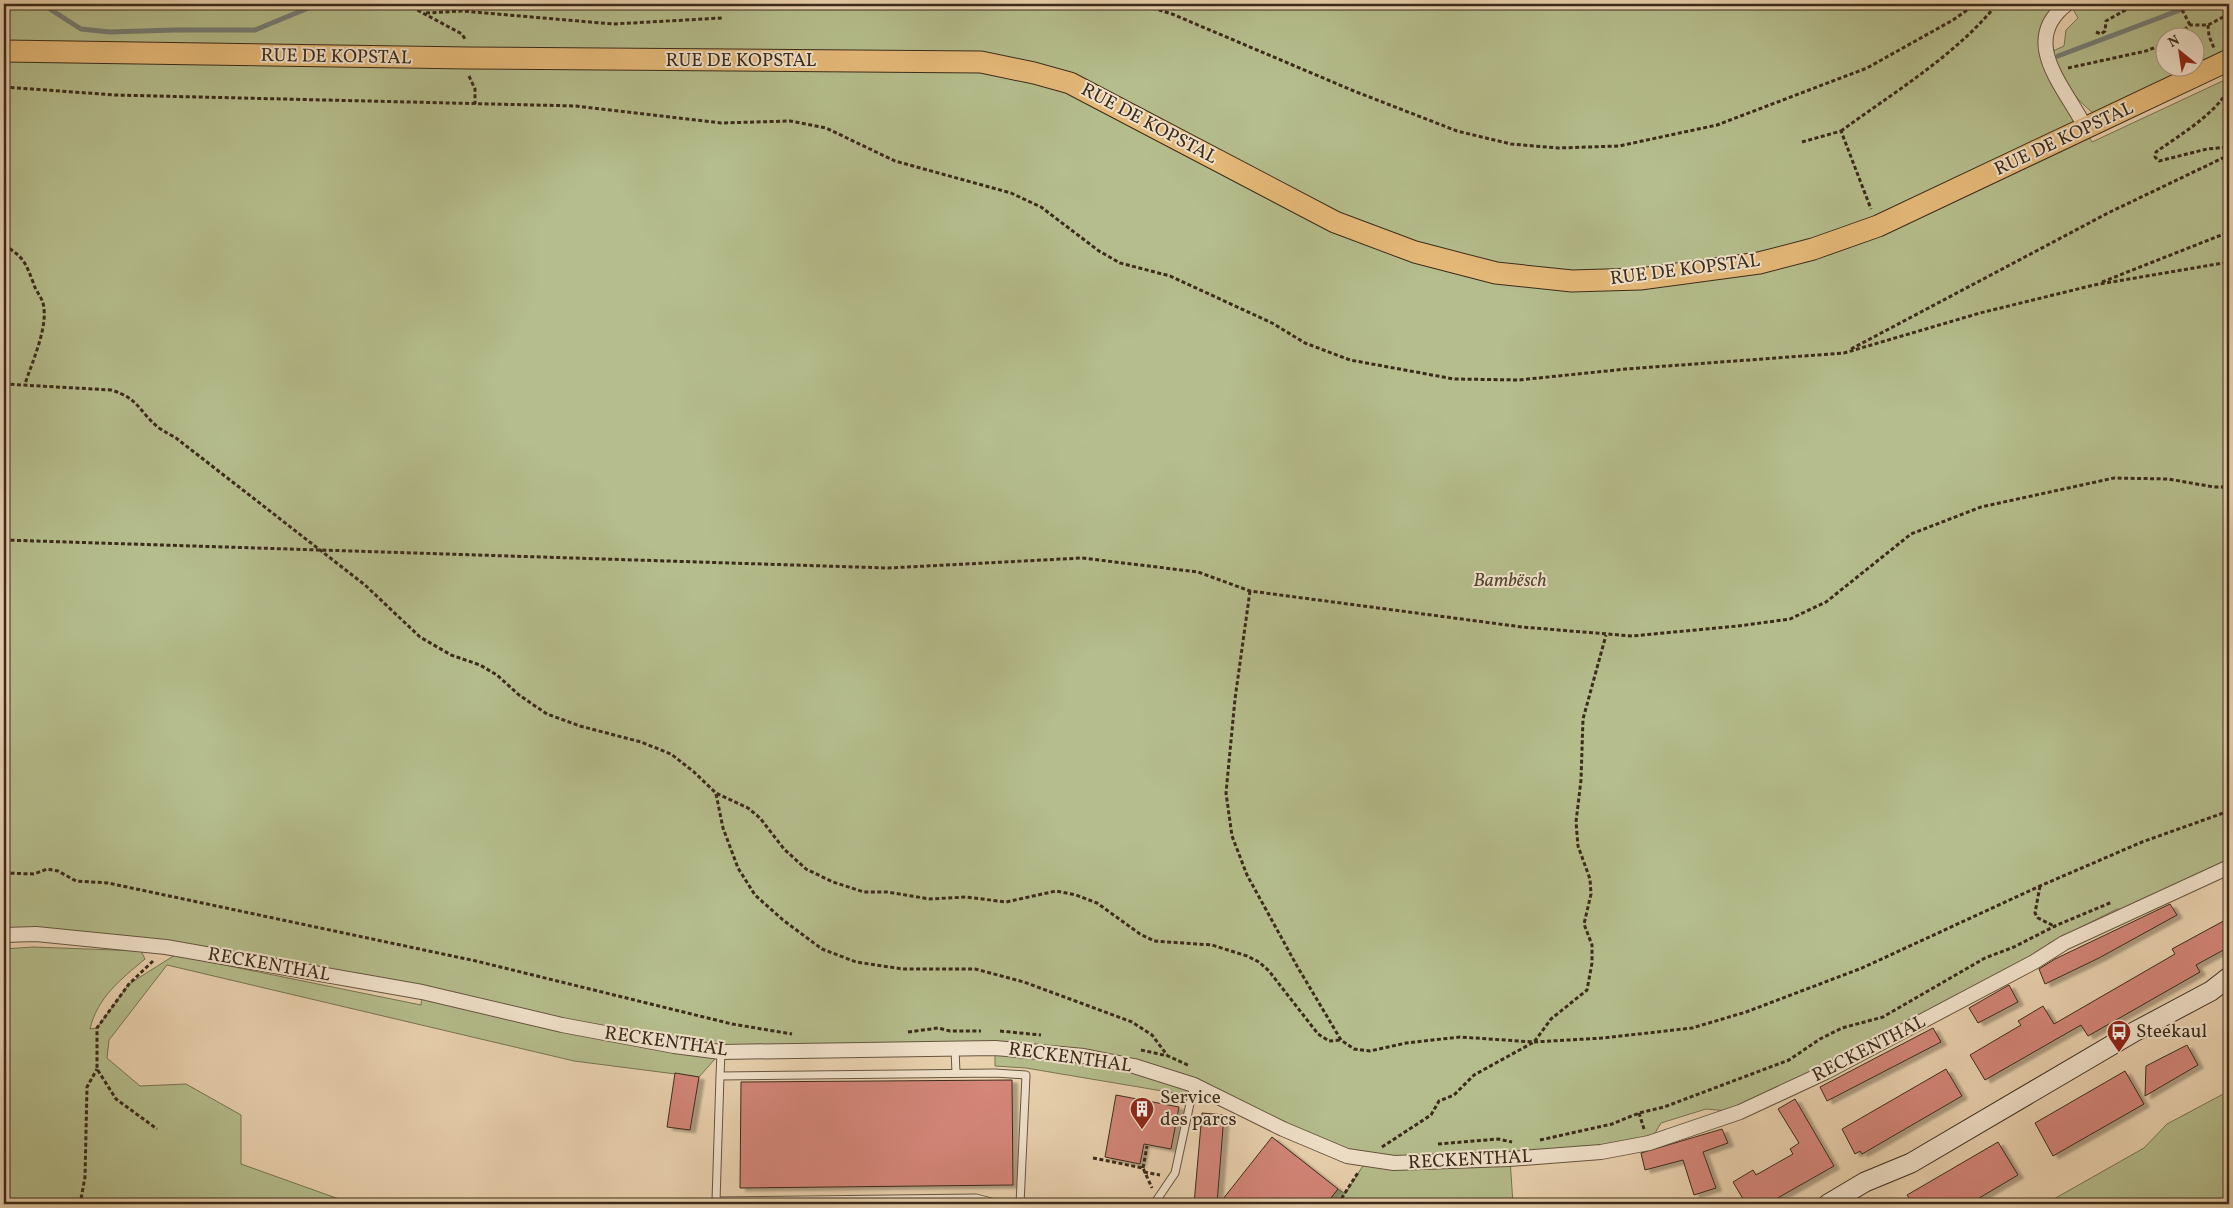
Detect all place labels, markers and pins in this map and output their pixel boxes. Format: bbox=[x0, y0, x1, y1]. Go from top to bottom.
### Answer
bus stop icon: Steekaul bbox=[2106, 1019, 2132, 1053]
place label: Steekaul bbox=[2136, 1019, 2208, 1045]
place label: Service des parcs bbox=[1160, 1085, 1237, 1133]
building icon: Service des parcs bbox=[1129, 1096, 1155, 1130]

